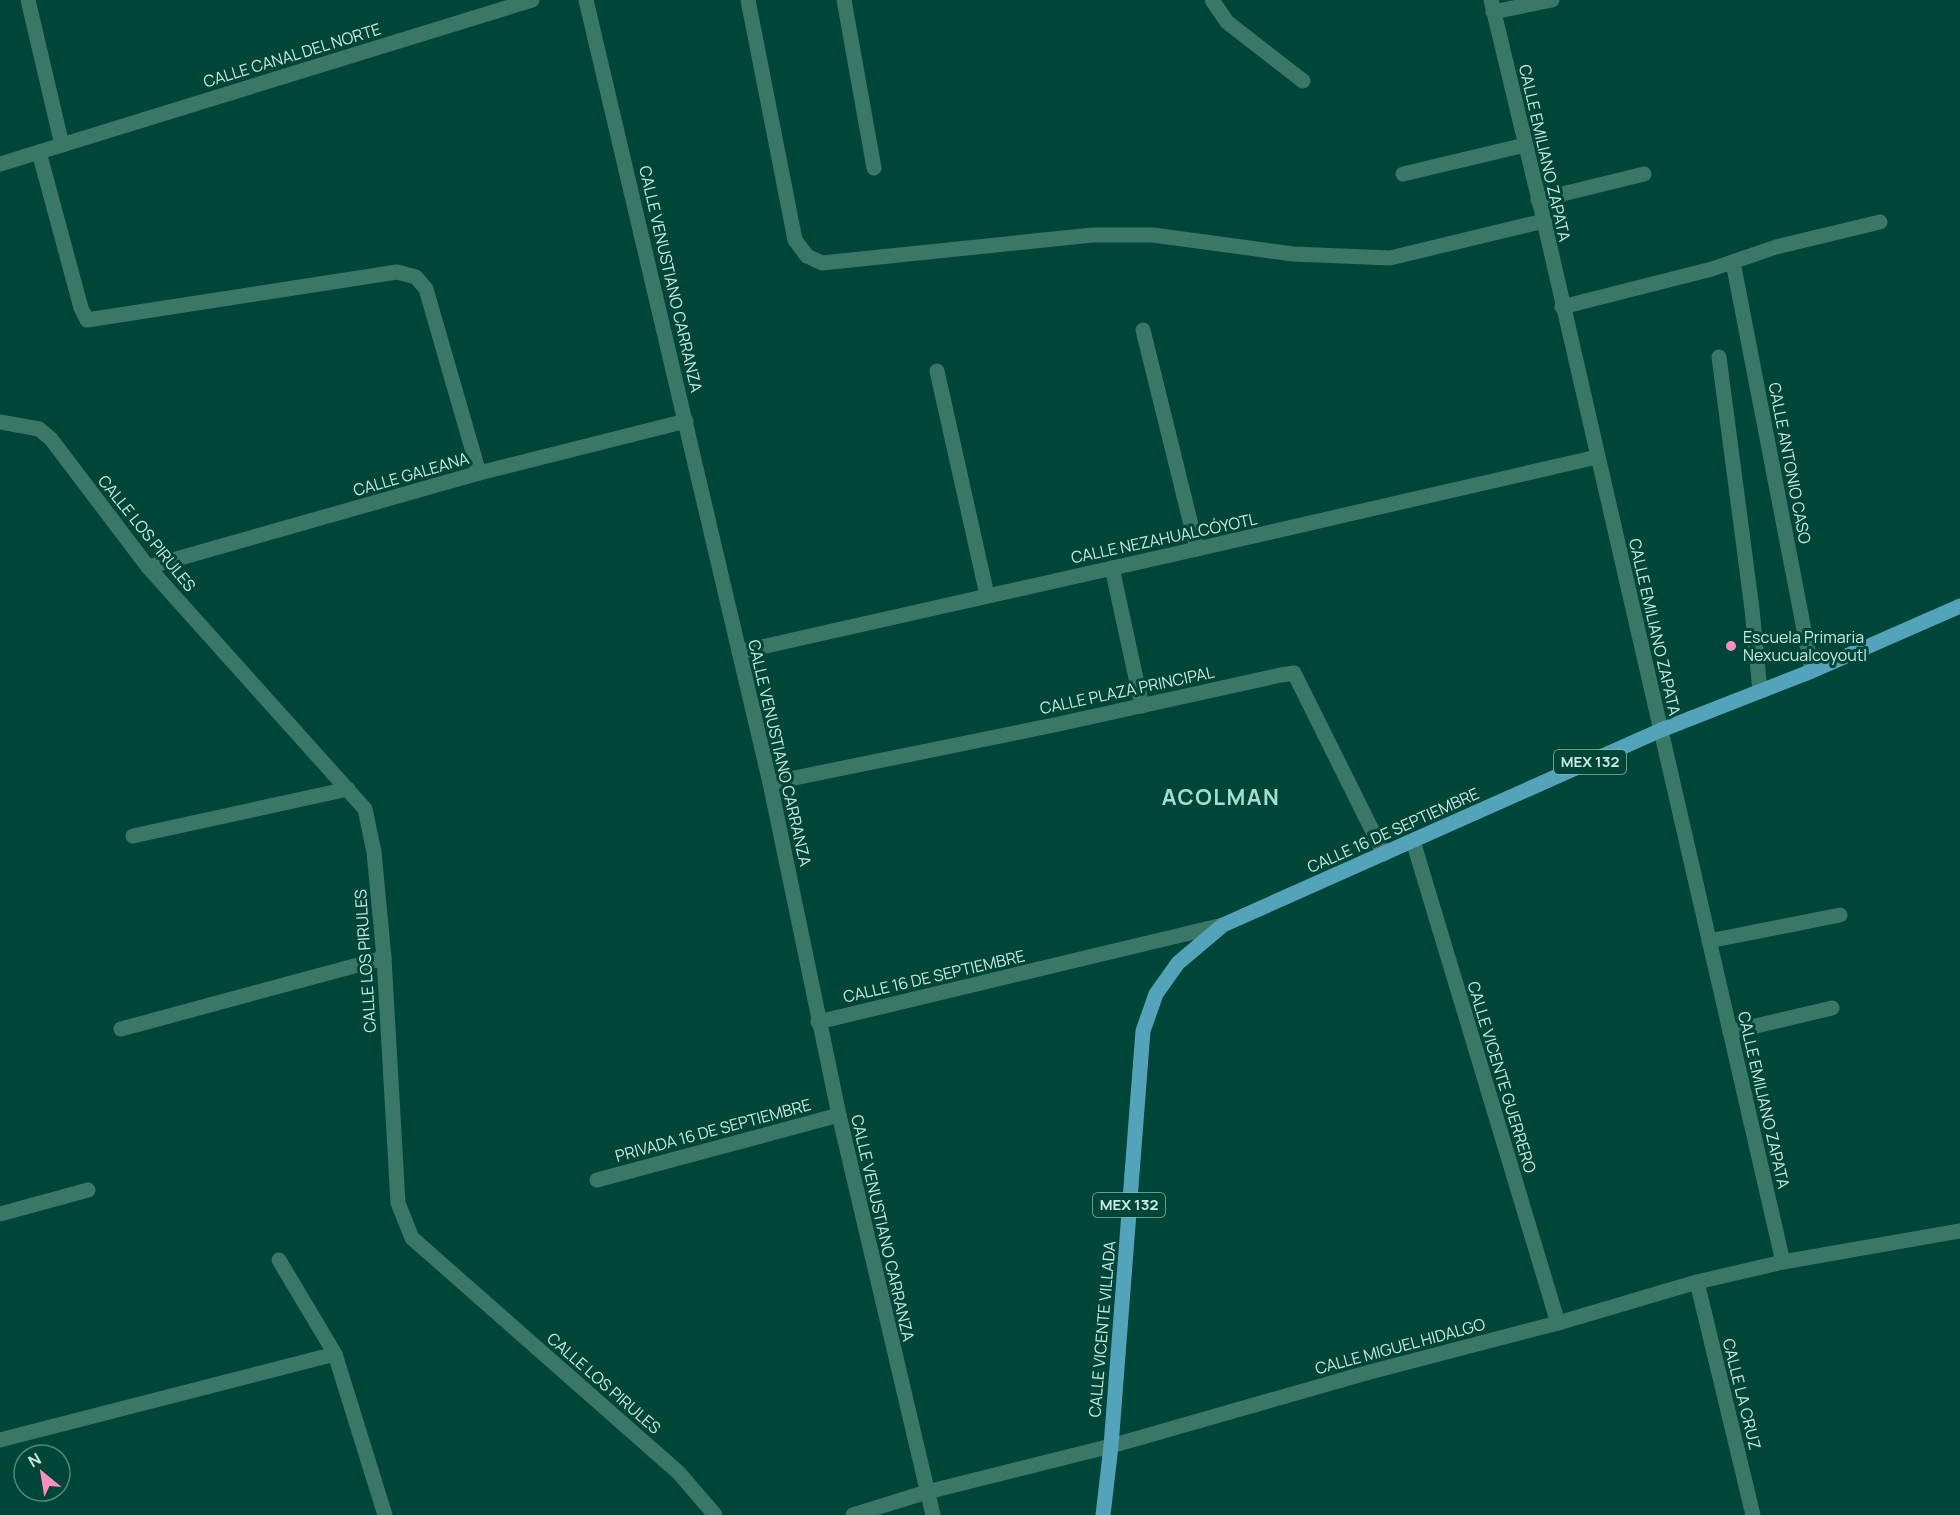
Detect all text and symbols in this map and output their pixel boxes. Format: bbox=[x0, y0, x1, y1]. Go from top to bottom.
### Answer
street label: CALLE CANAL DEL NORTE bbox=[201, 18, 383, 92]
street label: CALLE EMILIANO ZAPATA bbox=[1514, 62, 1576, 244]
street label: CALLE VENUSTIANO CARRANZA bbox=[634, 164, 708, 394]
street label: CALLE ANTONIO CASO bbox=[1764, 380, 1817, 546]
street label: CALLE GALEANA bbox=[351, 447, 471, 501]
street label: CALLE LOS PIRULES bbox=[93, 470, 201, 596]
street label: CALLE NEZAHUALCÓYOTL bbox=[1069, 508, 1259, 568]
street label: CALLE EMILIANO ZAPATA bbox=[1624, 536, 1686, 718]
place label: Escuela Primaria Nexucualcoyoutl bbox=[1743, 626, 1867, 666]
street label: CALLE VENUSTIANO CARRANZA bbox=[743, 638, 817, 868]
marker: Escuela Primaria Nexucualcoyoutl bbox=[1724, 639, 1738, 653]
street label: CALLE PLAZA PRINCIPAL bbox=[1038, 661, 1216, 719]
road number: MEX 132 bbox=[1554, 750, 1626, 774]
district label: ACOLMAN bbox=[1162, 782, 1280, 812]
street label: CALLE 16 DE SEPTIEMBRE bbox=[1304, 782, 1482, 878]
street label: CALLE LOS PIRULES bbox=[349, 888, 381, 1034]
street label: CALLE 16 DE SEPTIEMBRE bbox=[841, 944, 1027, 1008]
street label: CALLE VICENTE GUERRERO bbox=[1462, 978, 1542, 1176]
street label: CALLE EMILIANO ZAPATA bbox=[1733, 1009, 1795, 1191]
street label: PRIVADA 16 DE SEPTIEMBRE bbox=[613, 1093, 813, 1167]
street label: CALLE VENUSTIANO CARRANZA bbox=[846, 1113, 920, 1343]
road number: MEX 132 bbox=[1093, 1193, 1165, 1217]
street label: CALLE VICENTE VILLADA bbox=[1083, 1240, 1121, 1418]
street label: CALLE MIGUEL HIDALGO bbox=[1313, 1313, 1488, 1379]
street label: CALLE LOS PIRULES bbox=[542, 1328, 666, 1439]
street label: CALLE LA CRUZ bbox=[1718, 1336, 1767, 1452]
north arrow bbox=[12, 1443, 72, 1503]
text: N bbox=[24, 1448, 45, 1472]

